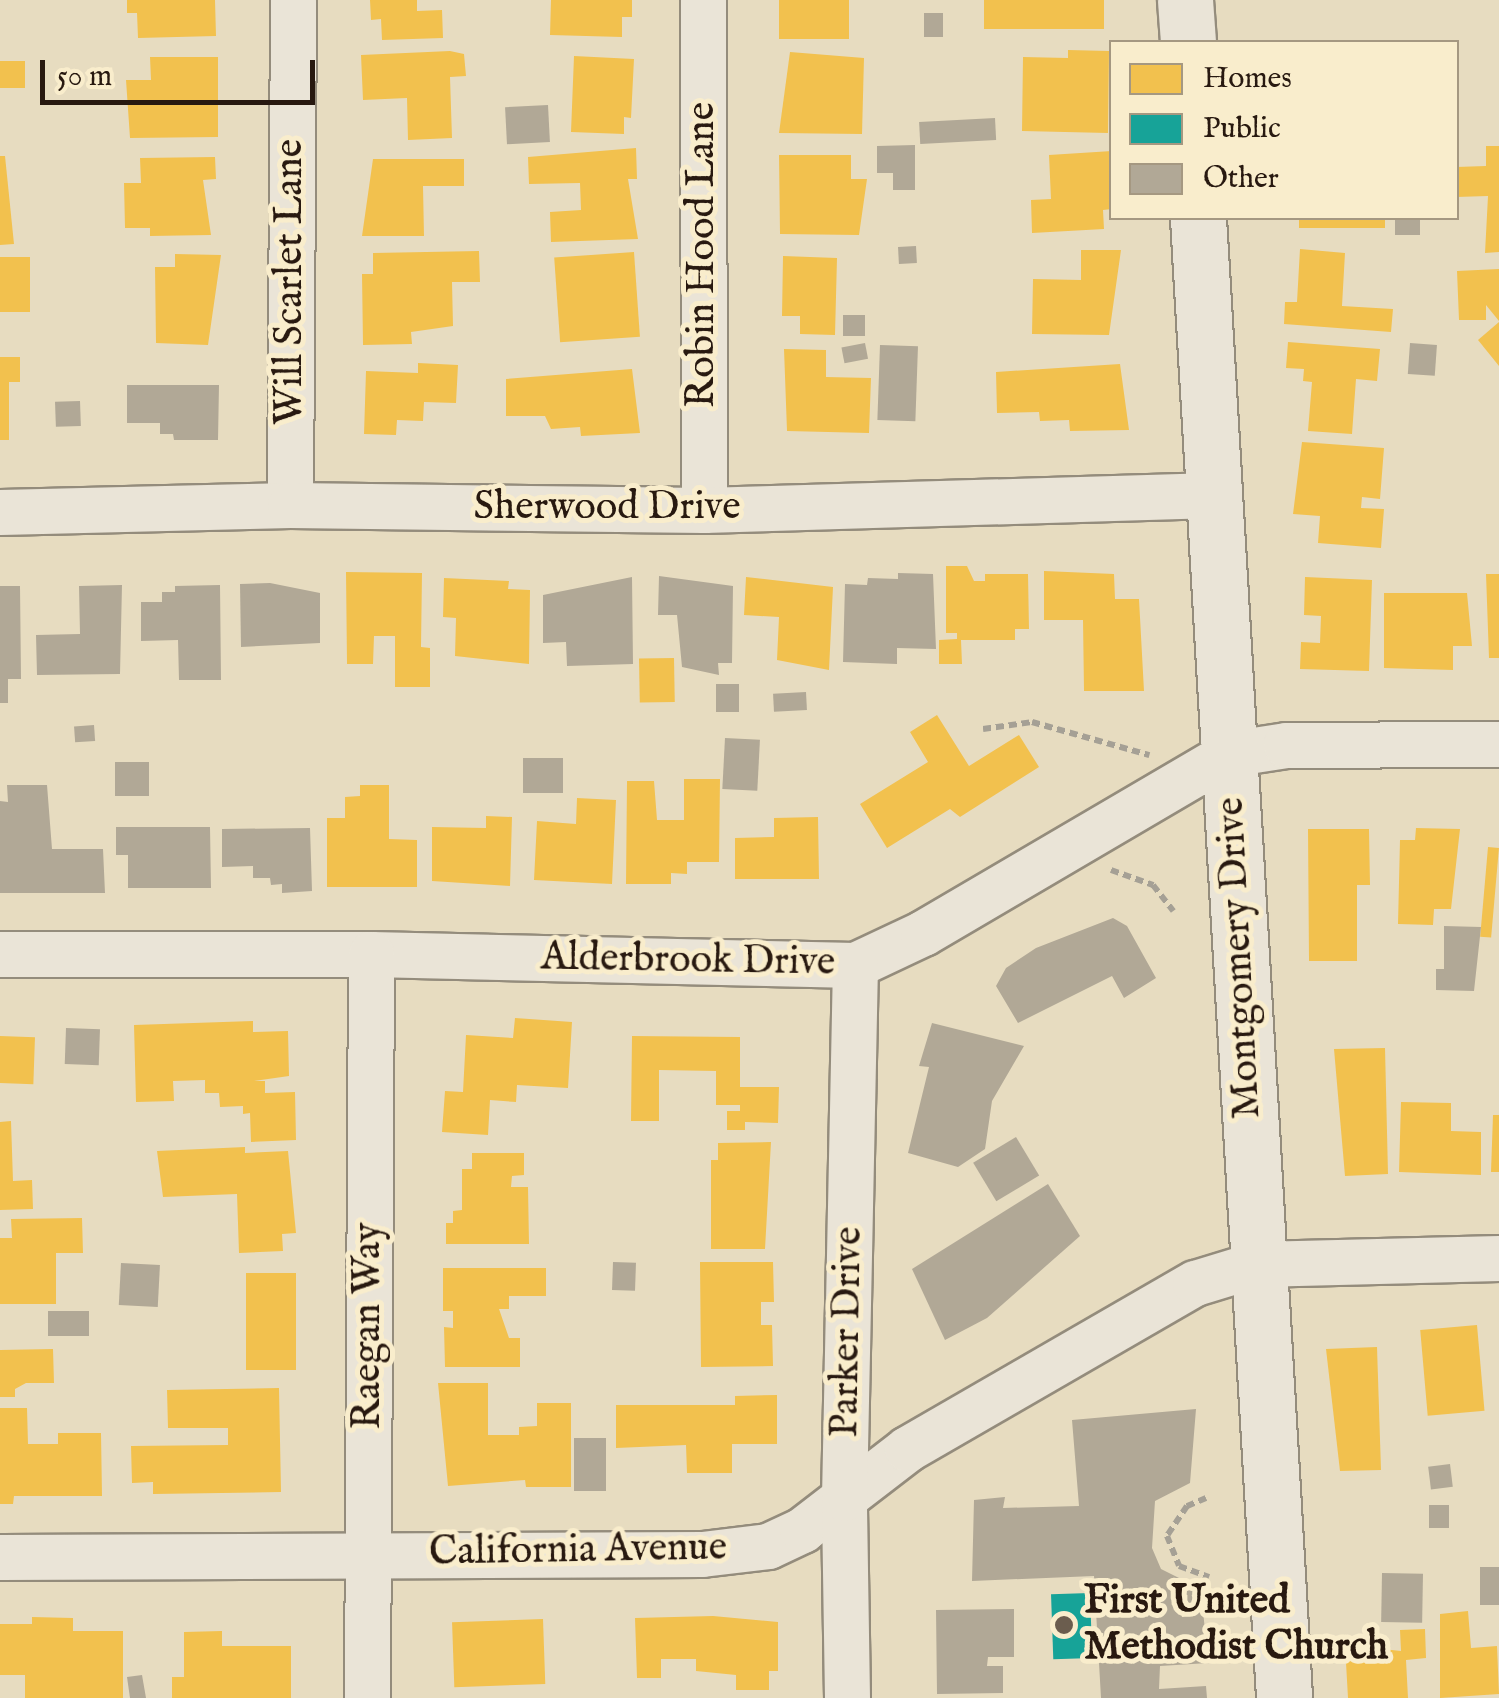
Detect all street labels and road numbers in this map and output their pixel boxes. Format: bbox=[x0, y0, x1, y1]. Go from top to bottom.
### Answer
street label: Robin Hood Lane bbox=[679, 102, 727, 408]
street label: Will Scarlet Lane bbox=[267, 139, 315, 425]
street label: Sherwood Drive bbox=[473, 484, 741, 532]
street label: Montgomery Drive bbox=[1208, 796, 1272, 1120]
street label: Alderbrook Drive bbox=[540, 934, 836, 988]
street label: Raegan Way bbox=[345, 1222, 393, 1430]
street label: Parker Drive bbox=[822, 1226, 874, 1438]
street label: California Avenue bbox=[429, 1524, 727, 1578]

